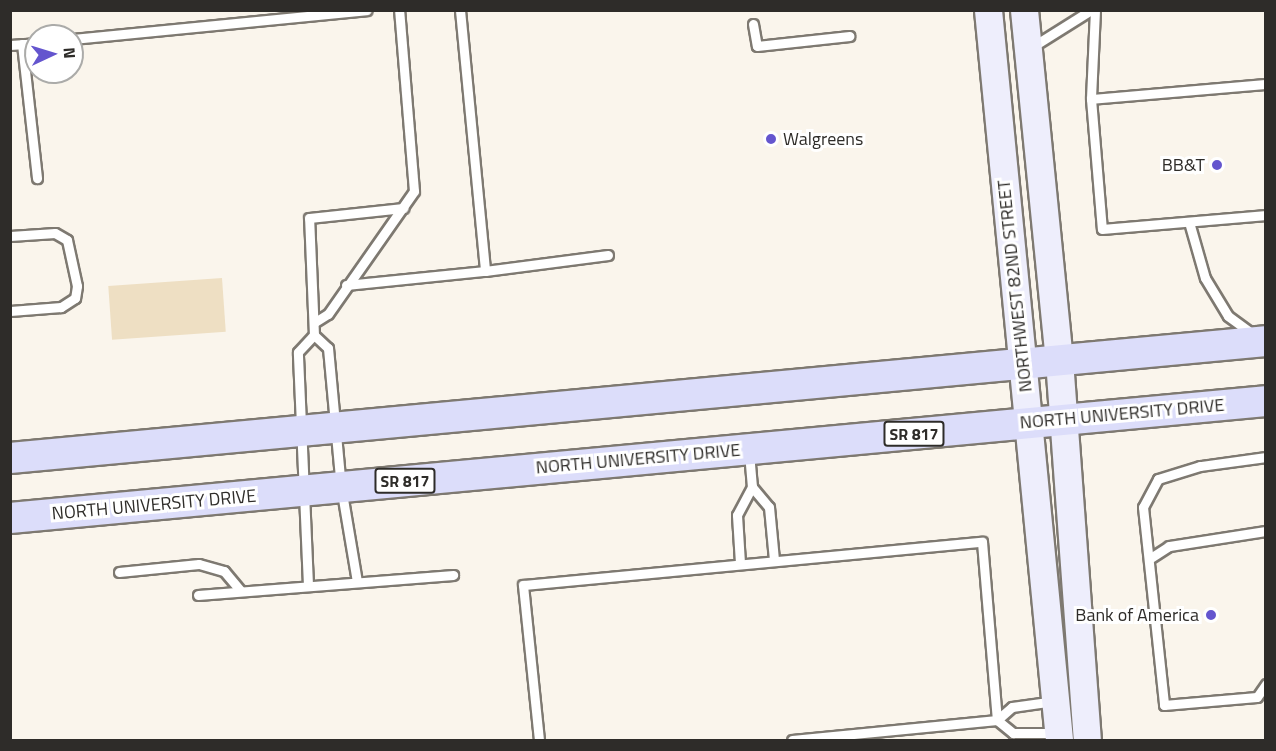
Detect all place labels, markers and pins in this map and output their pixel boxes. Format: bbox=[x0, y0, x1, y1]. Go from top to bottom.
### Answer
place label: Walgreens bbox=[783, 128, 863, 150]
marker: Walgreens bbox=[764, 132, 778, 146]
place label: BB&T bbox=[1162, 154, 1205, 176]
marker: BB&T bbox=[1210, 158, 1224, 172]
place label: Bank of America bbox=[1075, 604, 1199, 626]
marker: Bank of America bbox=[1204, 608, 1218, 622]

